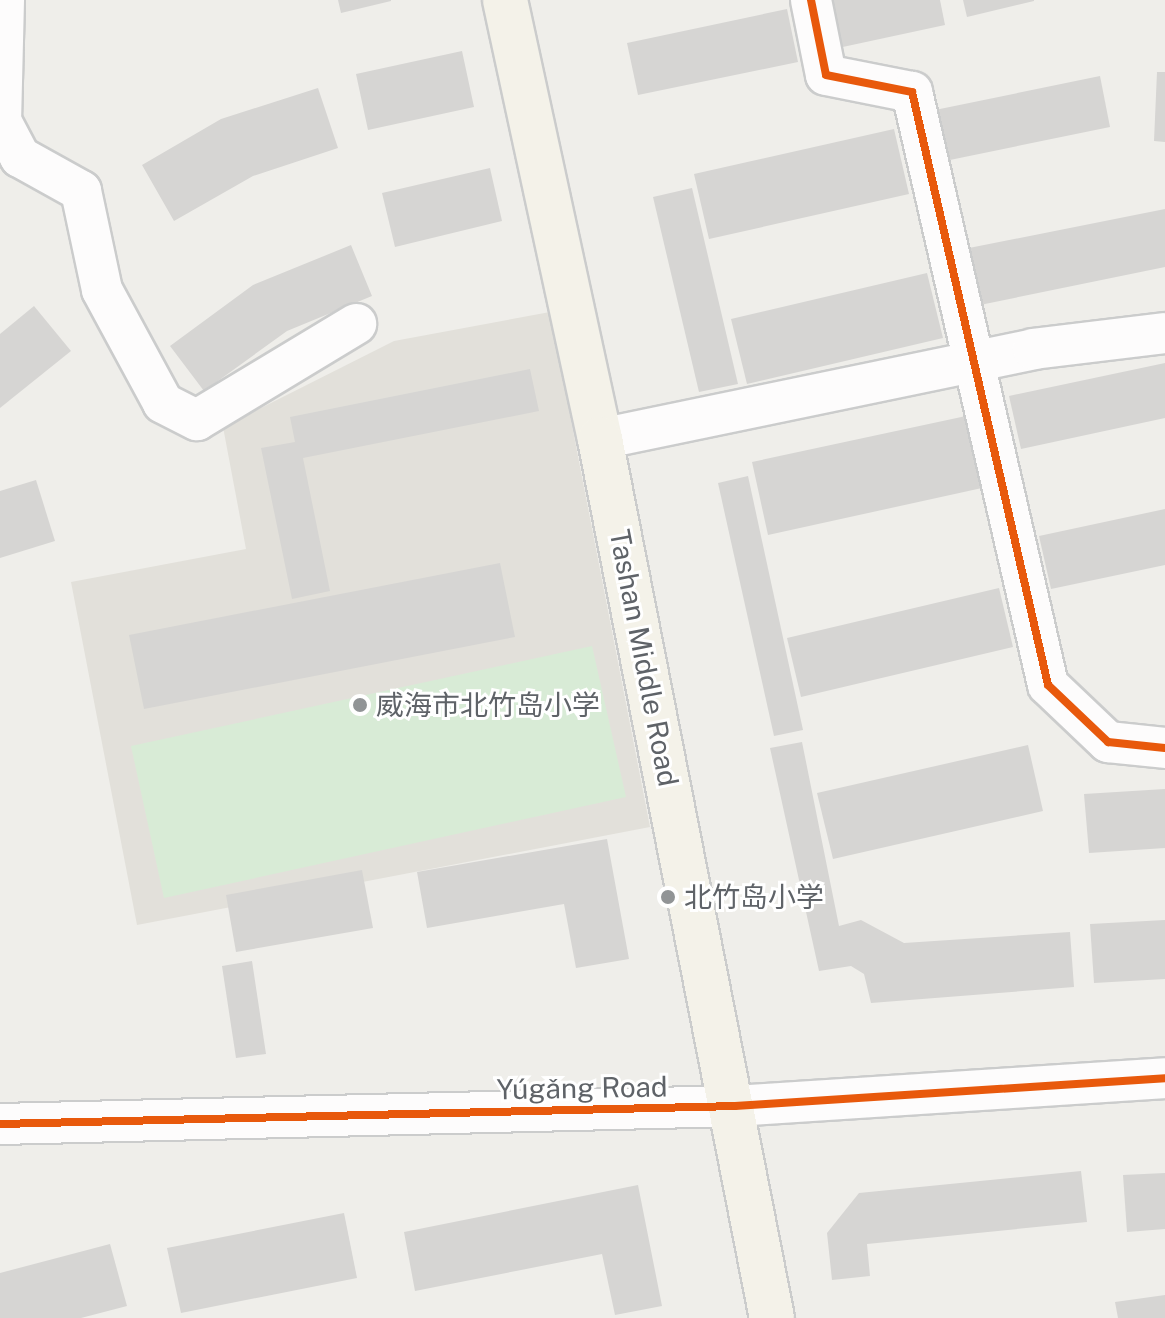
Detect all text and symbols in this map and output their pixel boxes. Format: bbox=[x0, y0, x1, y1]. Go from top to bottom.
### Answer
street label: Tashan Middle Road bbox=[603, 527, 685, 789]
place label: 威海市北竹岛小学 bbox=[376, 688, 600, 722]
marker: 威海市北竹岛小学 bbox=[351, 696, 369, 714]
place label: 北竹岛小学 bbox=[684, 880, 824, 914]
marker: 北竹岛小学 bbox=[659, 888, 677, 906]
street label: Yúgǎng Road bbox=[496, 1070, 668, 1106]

